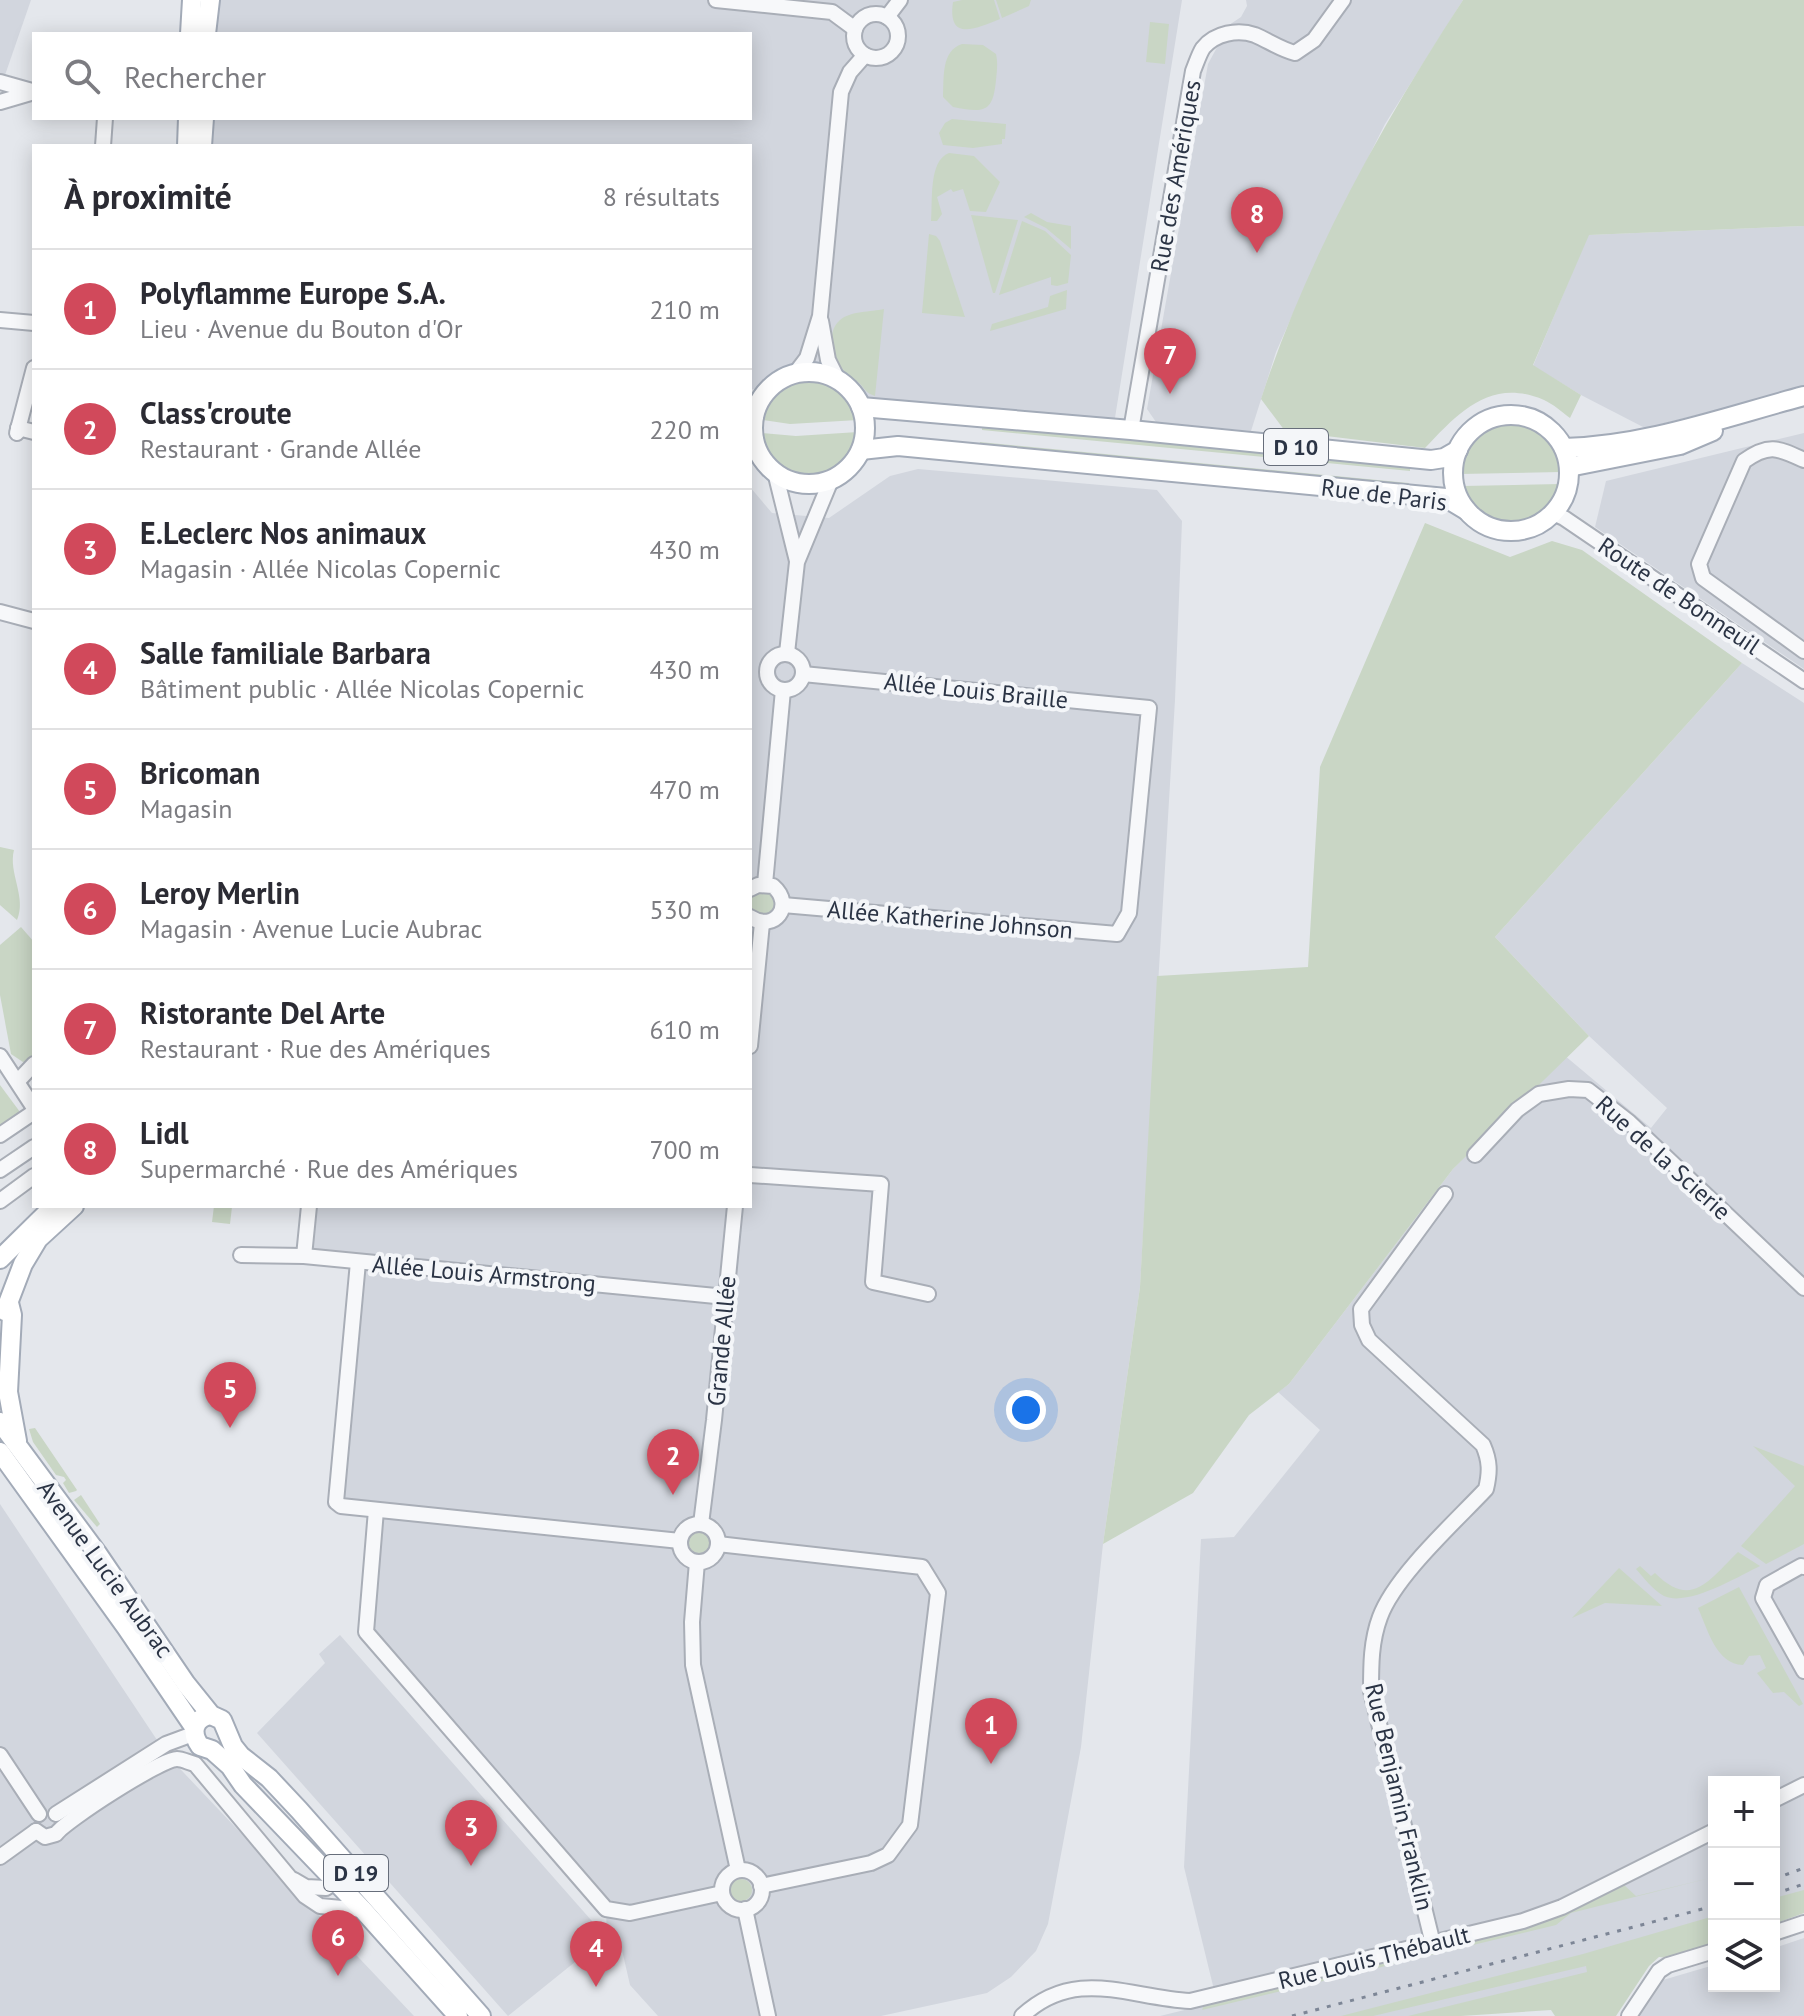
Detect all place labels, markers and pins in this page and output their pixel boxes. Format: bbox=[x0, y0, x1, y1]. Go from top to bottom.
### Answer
pin: 8 bbox=[1231, 187, 1283, 253]
pin: 7 bbox=[1144, 328, 1196, 394]
pin: 5 bbox=[204, 1362, 256, 1428]
pin: 2 bbox=[647, 1429, 699, 1495]
pin: 1 bbox=[965, 1698, 1017, 1764]
pin: 3 bbox=[445, 1800, 497, 1866]
pin: 6 bbox=[312, 1910, 364, 1976]
pin: 4 bbox=[570, 1921, 622, 1987]

